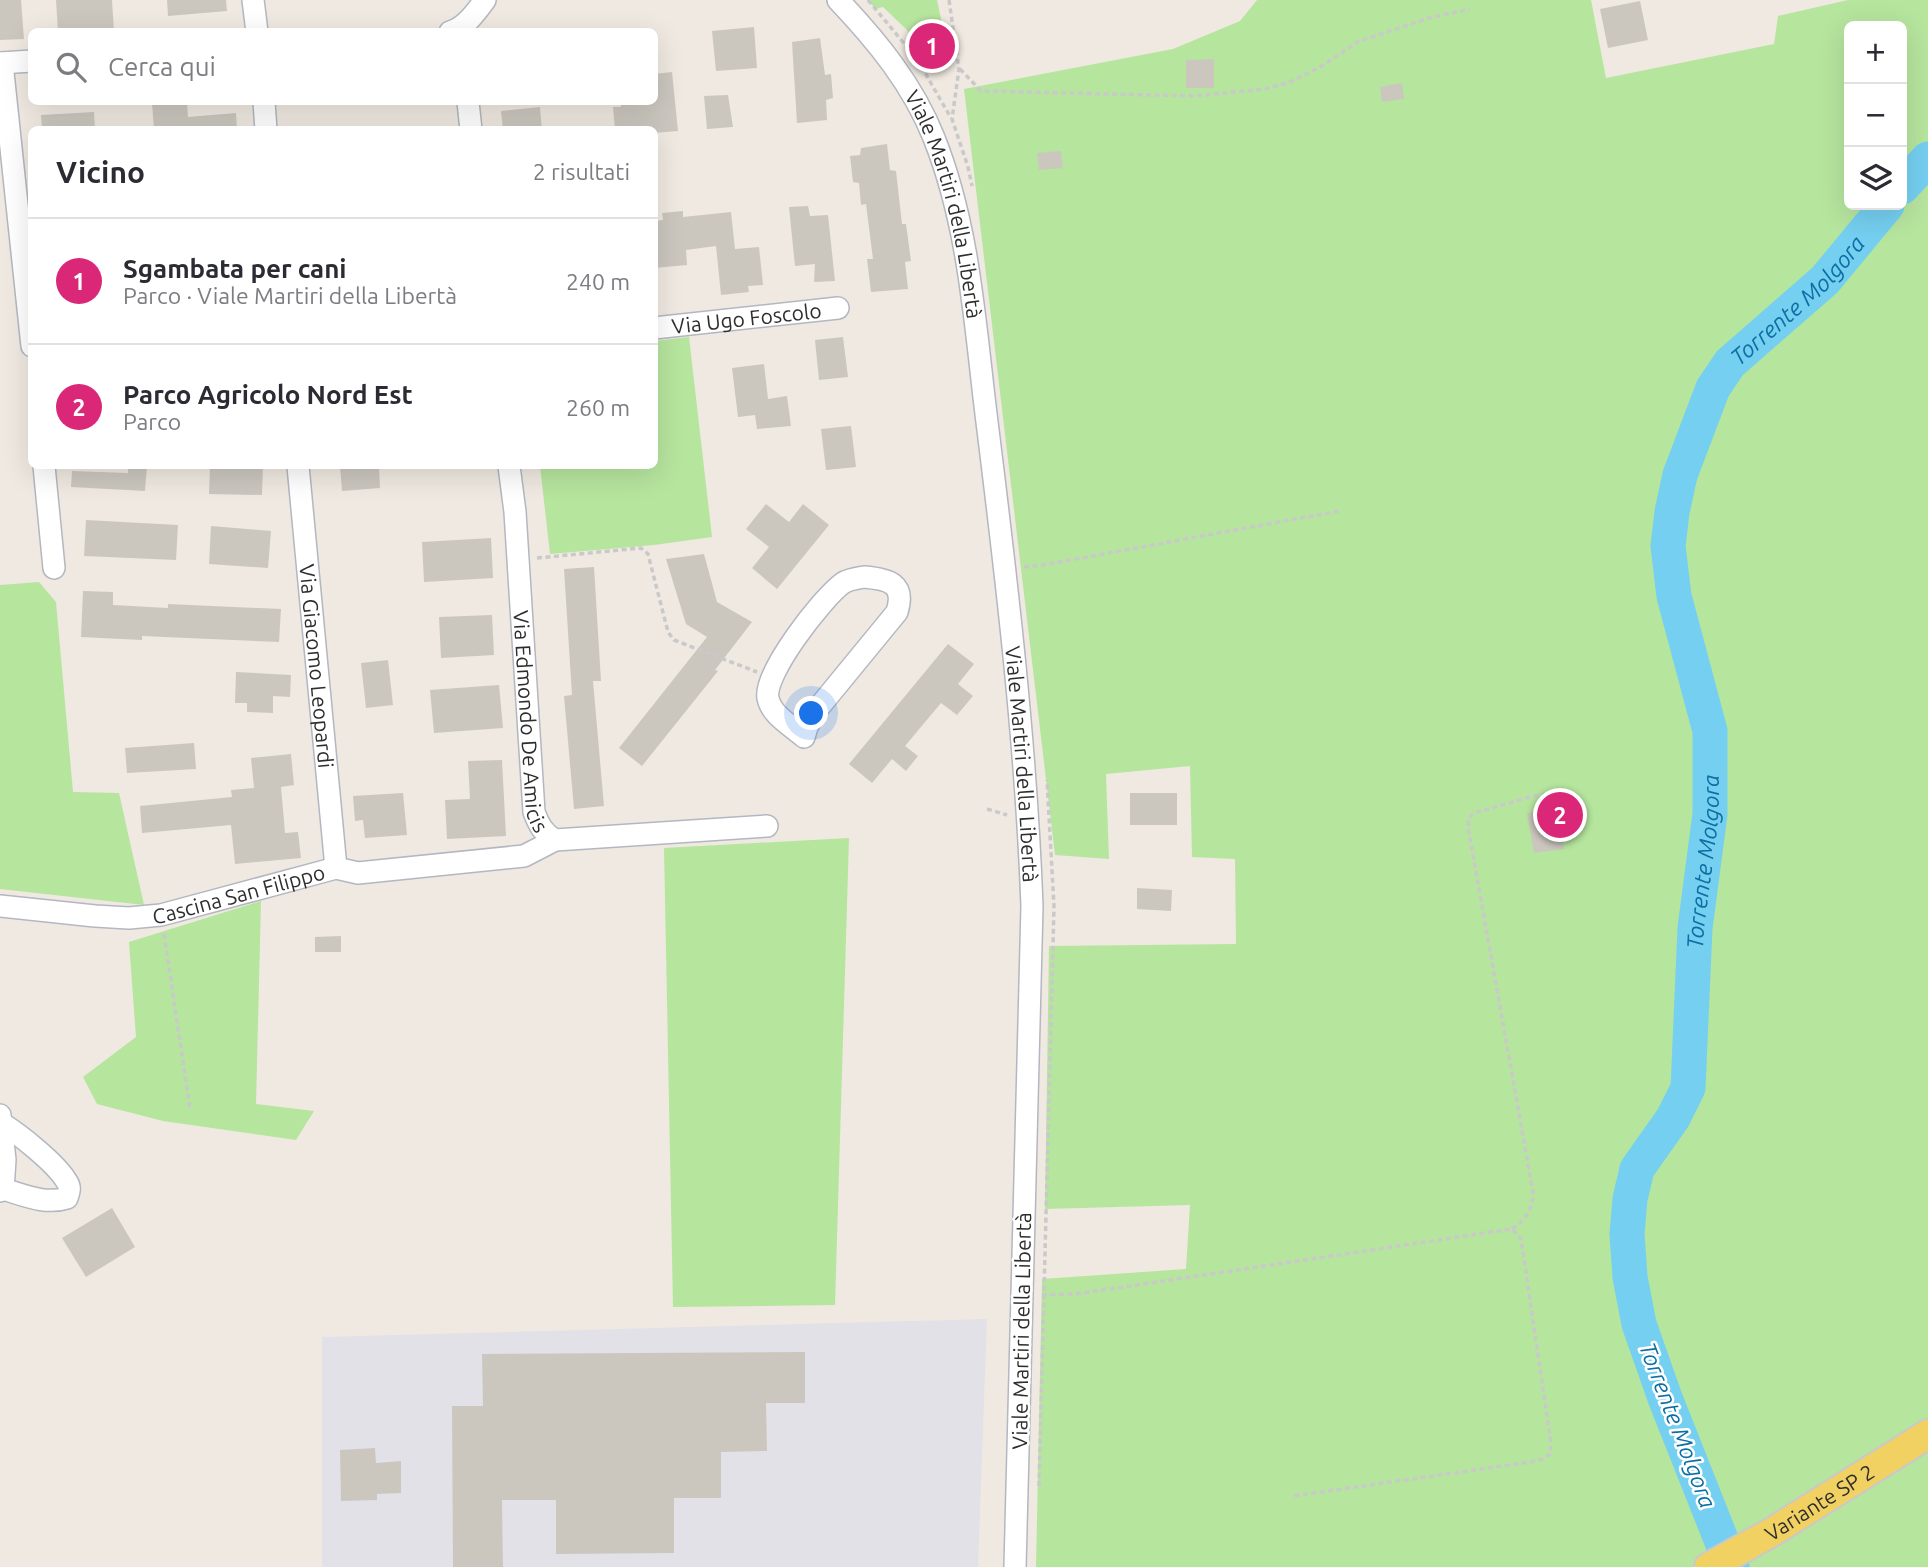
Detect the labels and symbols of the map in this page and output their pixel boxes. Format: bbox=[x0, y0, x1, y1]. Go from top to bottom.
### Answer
pin: 1 bbox=[909, 20, 955, 72]
street label: Viale Martiri della Libertà bbox=[901, 86, 987, 320]
water label: Torrente Molgora bbox=[1725, 230, 1869, 369]
street label: Via Ugo Foscolo bbox=[670, 298, 823, 338]
street label: Via Giacomo Leopardi bbox=[295, 563, 339, 769]
street label: Via Edmondo De Amicis bbox=[509, 609, 553, 837]
street label: Viale Martiri della Libertà bbox=[1001, 645, 1043, 883]
your location bbox=[794, 696, 828, 730]
water label: Torrente Molgora bbox=[1682, 774, 1723, 949]
pin: 2 bbox=[1537, 789, 1583, 841]
street label: Cascina San Filippo bbox=[151, 860, 327, 928]
street label: Viale Martiri della Libertà bbox=[1007, 1212, 1035, 1450]
water label: Torrente Molgora bbox=[1635, 1339, 1721, 1511]
street label: Variante SP 2 bbox=[1760, 1459, 1878, 1546]

